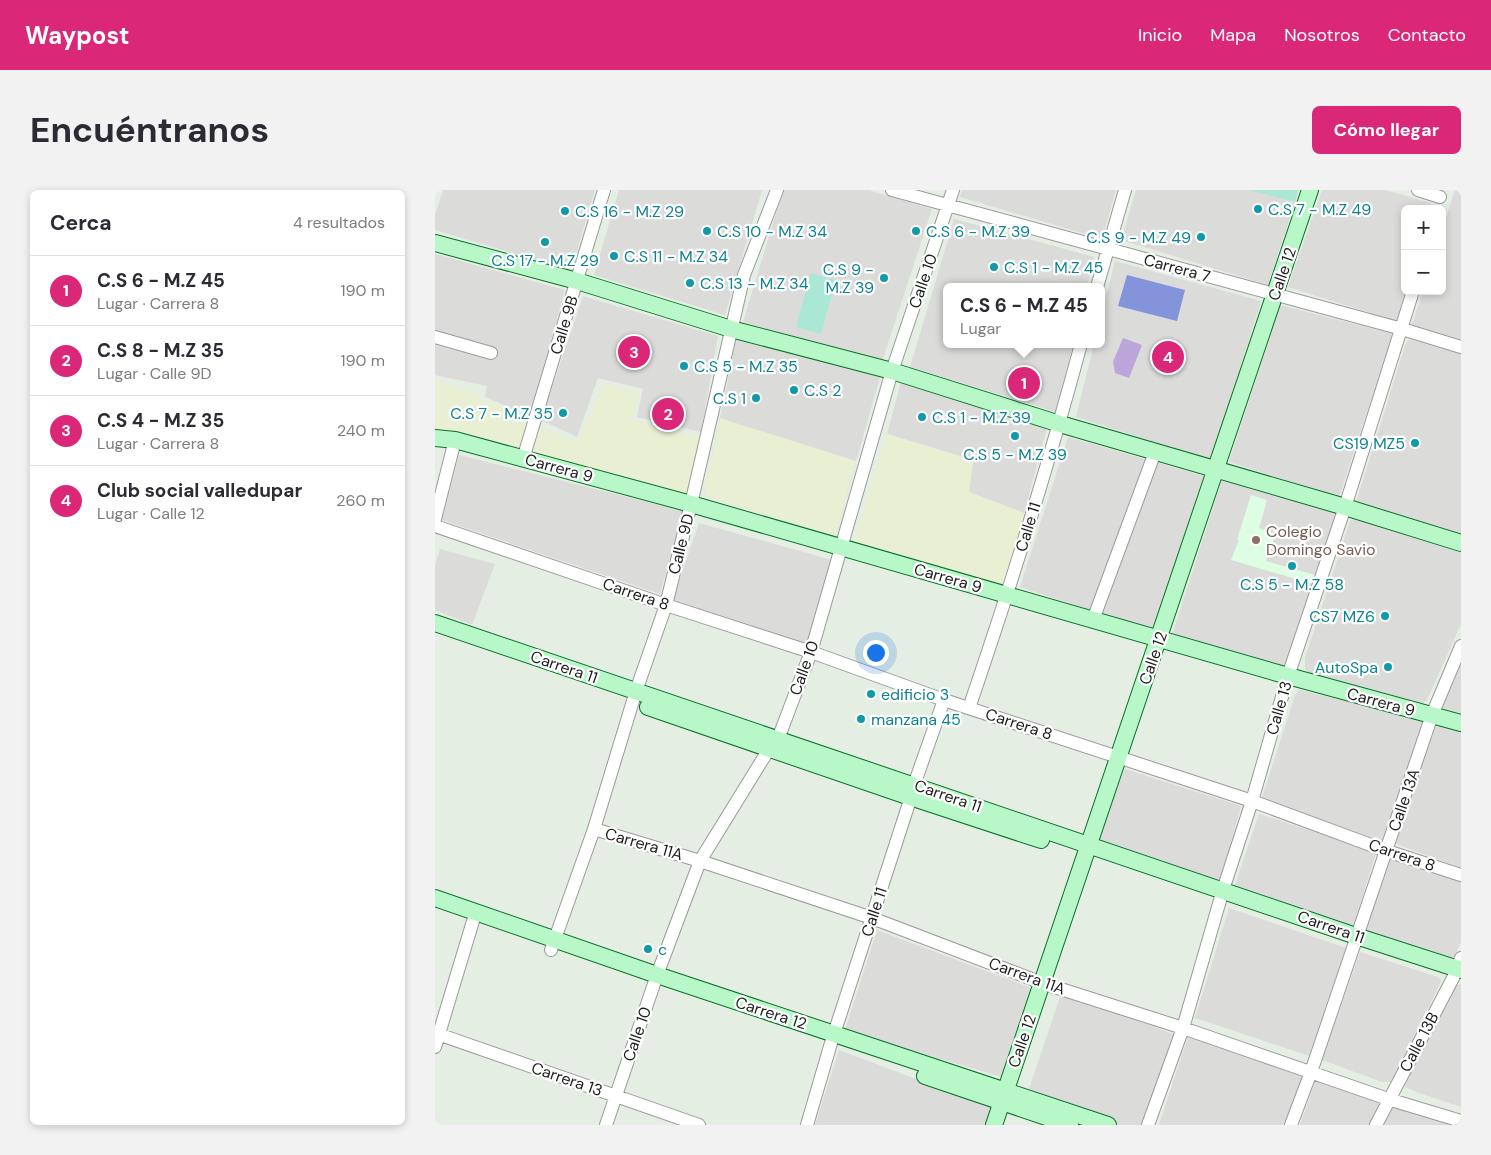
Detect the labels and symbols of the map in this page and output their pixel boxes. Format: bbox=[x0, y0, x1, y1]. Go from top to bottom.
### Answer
place label: C.S 7 - M.Z 49 bbox=[1268, 199, 1371, 220]
place label: C.S 16 - M.Z 29 bbox=[575, 201, 684, 222]
marker: C.S 7 - M.Z 49 bbox=[1252, 203, 1264, 215]
marker: C.S 16 - M.Z 29 bbox=[559, 205, 571, 217]
place label: C.S 10 - M.Z 34 bbox=[717, 221, 827, 242]
place label: C.S 6 - M.Z 39 bbox=[926, 221, 1030, 242]
marker: C.S 10 - M.Z 34 bbox=[701, 225, 713, 237]
marker: C.S 6 - M.Z 39 bbox=[910, 225, 922, 237]
place label: C.S 9 - M.Z 49 bbox=[1086, 227, 1191, 248]
marker: C.S 9 - M.Z 49 bbox=[1195, 231, 1207, 243]
marker: C.S 17 - M.Z 29 bbox=[539, 236, 551, 248]
street label: Calle 12 bbox=[1263, 245, 1301, 303]
place label: C.S 11 - M.Z 34 bbox=[624, 246, 728, 267]
street label: Carrera 7 bbox=[1141, 249, 1213, 287]
place label: C.S 17 - M.Z 29 bbox=[491, 250, 599, 271]
marker: C.S 11 - M.Z 34 bbox=[608, 250, 620, 262]
street label: Calle 10 bbox=[904, 251, 942, 311]
place label: C.S 1 - M.Z 45 bbox=[1004, 257, 1103, 278]
place label: C.S 9 - M.Z 39 bbox=[823, 259, 874, 298]
marker: C.S 1 - M.Z 45 bbox=[988, 261, 1000, 273]
marker: C.S 9 - M.Z 39 bbox=[878, 272, 890, 284]
place label: C.S 13 - M.Z 34 bbox=[700, 273, 809, 294]
marker: C.S 13 - M.Z 34 bbox=[684, 277, 696, 289]
street label: Calle 9B bbox=[545, 293, 583, 357]
pin: 3 bbox=[618, 333, 650, 371]
pin: 4 bbox=[1152, 338, 1184, 376]
place label: C.S 5 - M.Z 35 bbox=[694, 356, 798, 377]
marker: C.S 5 - M.Z 35 bbox=[678, 360, 690, 372]
pin: 1 bbox=[1008, 364, 1040, 402]
place label: C.S 2 bbox=[804, 380, 841, 401]
marker: C.S 2 bbox=[788, 384, 800, 396]
place label: C.S 1 bbox=[713, 388, 746, 409]
marker: C.S 1 bbox=[750, 392, 762, 404]
pin: 2 bbox=[652, 395, 684, 433]
place label: C.S 7 - M.Z 35 bbox=[450, 403, 553, 424]
marker: C.S 7 - M.Z 35 bbox=[557, 407, 569, 419]
place label: C.S 1 - M.Z 39 bbox=[932, 407, 1031, 428]
marker: C.S 1 - M.Z 39 bbox=[916, 411, 928, 423]
marker: C.S 5 - M.Z 39 bbox=[1009, 430, 1021, 442]
place label: CS19 MZ5 bbox=[1333, 433, 1405, 454]
marker: CS19 MZ5 bbox=[1409, 437, 1421, 449]
place label: C.S 5 - M.Z 39 bbox=[963, 444, 1067, 465]
street label: Carrera 9 bbox=[523, 449, 595, 487]
street label: Calle 11 bbox=[1011, 500, 1045, 554]
street label: Calle 9D bbox=[663, 512, 699, 576]
place label: Colegio Domingo Savio bbox=[1266, 521, 1376, 560]
marker: Colegio Domingo Savio bbox=[1250, 534, 1262, 546]
street label: Carrera 9 bbox=[912, 558, 984, 598]
marker: C.S 5 - M.Z 58 bbox=[1286, 560, 1298, 572]
street label: Carrera 8 bbox=[600, 573, 672, 615]
place label: C.S 5 - M.Z 58 bbox=[1240, 574, 1344, 595]
place label: CS7 MZ6 bbox=[1309, 606, 1375, 627]
marker: CS7 MZ6 bbox=[1379, 610, 1391, 622]
street label: Calle 12 bbox=[1134, 629, 1172, 687]
street label: Calle 10 bbox=[784, 638, 824, 698]
your location bbox=[863, 640, 889, 666]
street label: Carrera 11 bbox=[528, 646, 600, 688]
place label: AutoSpa bbox=[1315, 657, 1378, 678]
marker: AutoSpa bbox=[1382, 661, 1394, 673]
street label: Calle 13 bbox=[1261, 679, 1297, 737]
street label: Carrera 9 bbox=[1345, 683, 1417, 721]
place label: edificio 3 bbox=[881, 684, 949, 705]
marker: edificio 3 bbox=[865, 688, 877, 700]
street label: Carrera 8 bbox=[983, 703, 1055, 745]
place label: manzana 45 bbox=[871, 709, 961, 730]
marker: manzana 45 bbox=[855, 713, 867, 725]
street label: Calle 13A bbox=[1383, 765, 1425, 834]
street label: Carrera 11 bbox=[912, 775, 984, 817]
street label: Carrera 11A bbox=[603, 823, 686, 865]
street label: Carrera 8 bbox=[1366, 834, 1438, 876]
street label: Calle 11 bbox=[856, 885, 892, 939]
street label: Carrera 11 bbox=[1295, 906, 1367, 948]
place label: c bbox=[658, 939, 667, 960]
marker: c bbox=[642, 943, 654, 955]
street label: Carrera 11A bbox=[986, 952, 1069, 1000]
street label: Carrera 12 bbox=[733, 992, 809, 1034]
street label: Calle 10 bbox=[618, 1004, 656, 1064]
street label: Calle 13B bbox=[1395, 1008, 1443, 1076]
street label: Calle 12 bbox=[1003, 1012, 1041, 1070]
street label: Carrera 13 bbox=[529, 1057, 605, 1101]

